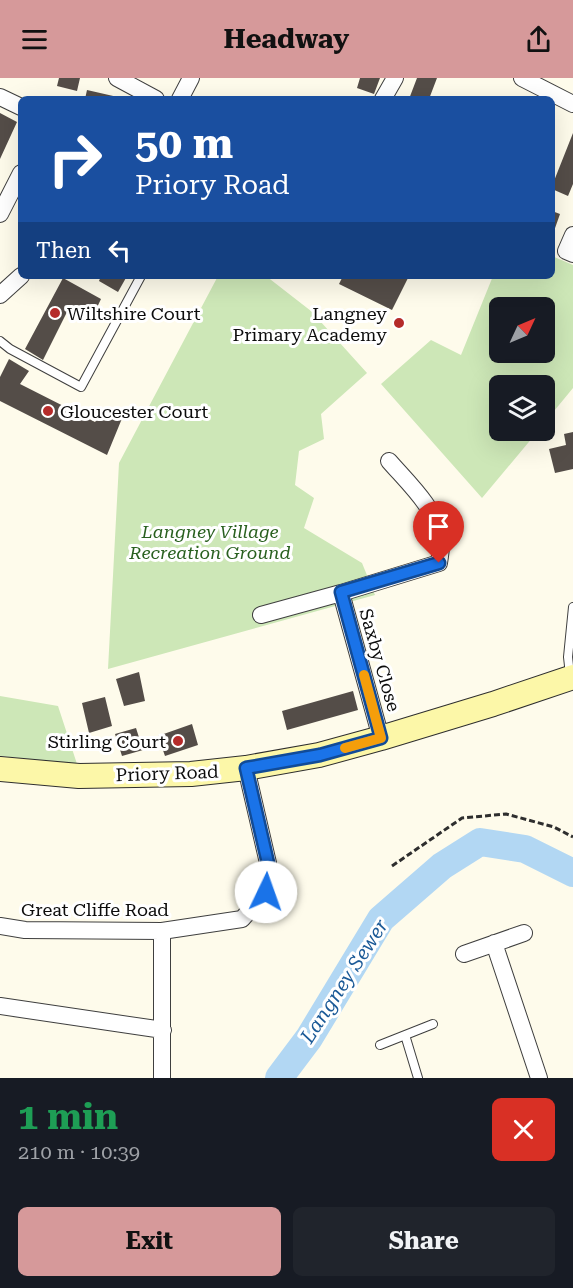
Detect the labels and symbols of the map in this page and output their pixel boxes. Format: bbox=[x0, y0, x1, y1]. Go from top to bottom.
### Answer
north arrow bbox=[489, 297, 555, 363]
place label: Wiltshire Court bbox=[67, 303, 201, 324]
place label: Langney Primary Academy bbox=[233, 303, 387, 345]
marker: Wiltshire Court bbox=[48, 306, 62, 320]
marker: Langney Primary Academy bbox=[392, 316, 406, 330]
place label: Gloucester Court bbox=[60, 401, 209, 422]
marker: Gloucester Court bbox=[41, 404, 55, 418]
pin bbox=[413, 501, 464, 563]
park label: Langney Village Recreation Ground bbox=[128, 521, 291, 563]
street label: Saxby Close bbox=[355, 606, 405, 714]
place label: Stirling Court bbox=[48, 731, 166, 752]
marker: Stirling Court bbox=[171, 734, 185, 748]
street label: Priory Road bbox=[115, 761, 219, 785]
position arrow bbox=[234, 860, 298, 924]
street label: Great Cliffe Road bbox=[21, 899, 169, 920]
water label: Langney Sewer bbox=[294, 914, 393, 1048]

